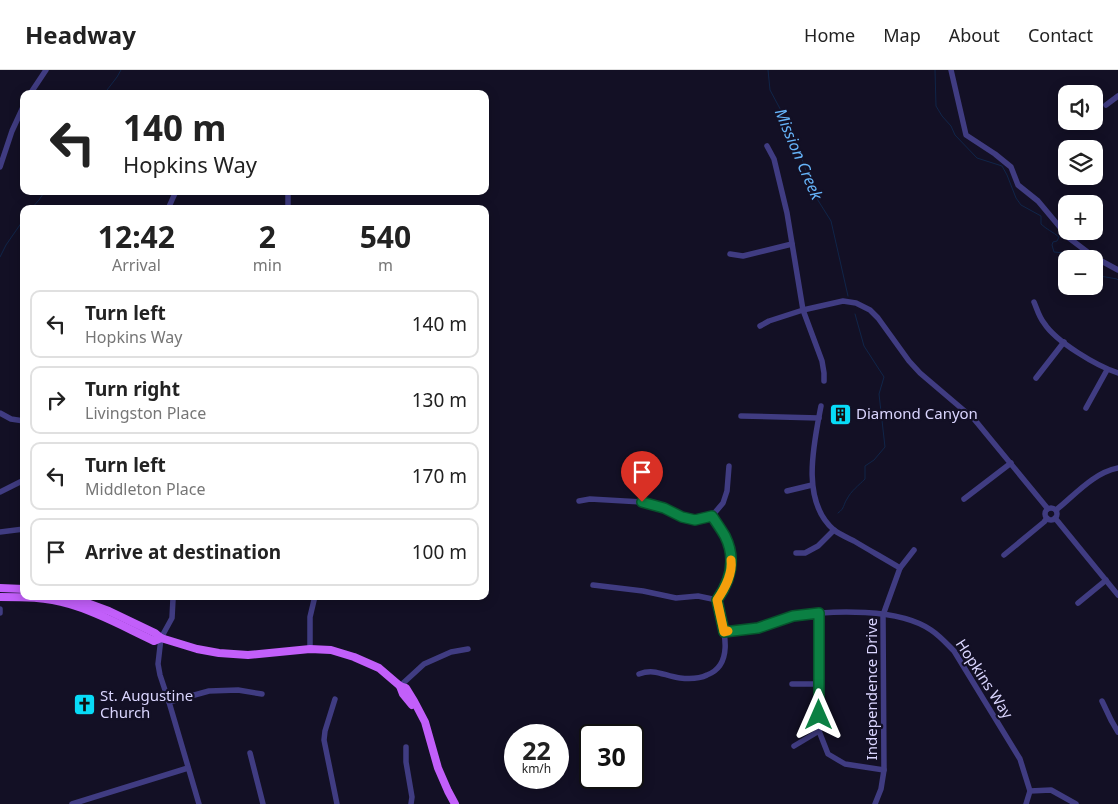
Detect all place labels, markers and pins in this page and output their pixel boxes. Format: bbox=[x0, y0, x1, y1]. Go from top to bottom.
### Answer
building icon: Diamond Canyon bbox=[828, 402, 852, 426]
place label: Diamond Canyon bbox=[856, 403, 978, 423]
pin bbox=[621, 451, 663, 502]
place label: St. Augustine Church bbox=[100, 685, 193, 722]
church icon: St. Augustine Church bbox=[72, 693, 96, 717]

